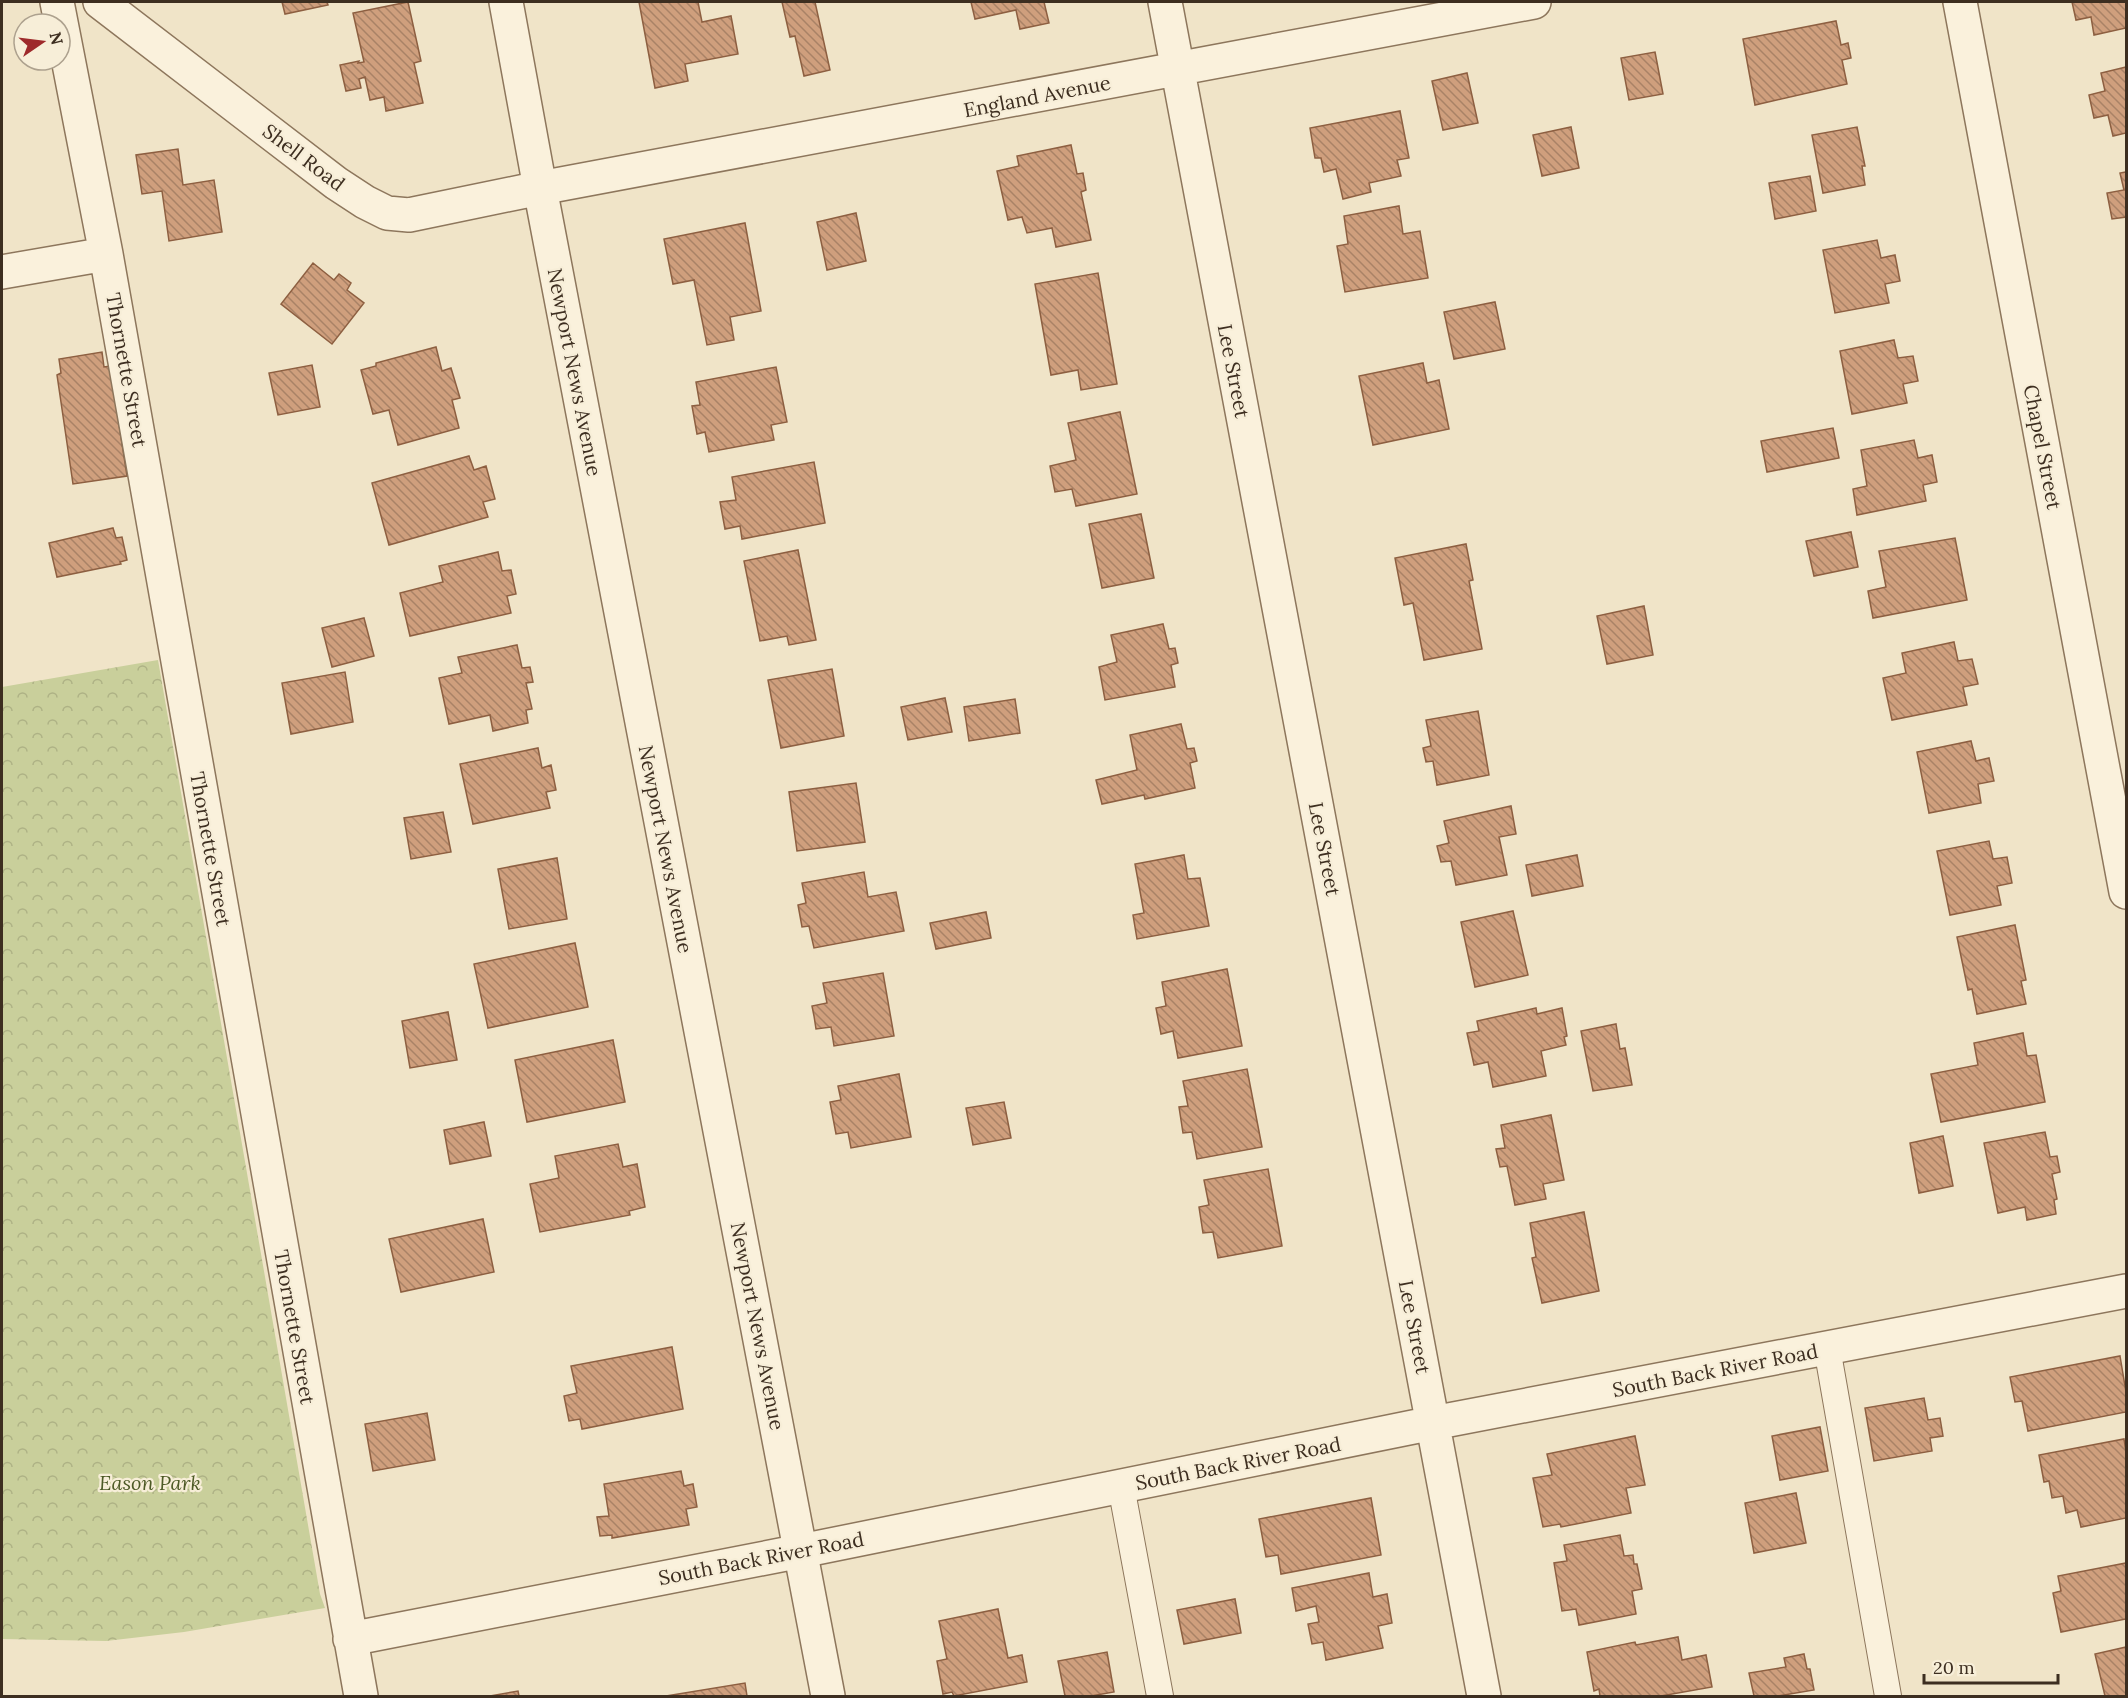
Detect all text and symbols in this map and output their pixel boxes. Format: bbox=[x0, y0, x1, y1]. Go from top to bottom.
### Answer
north arrow bbox=[12, 12, 72, 72]
text: N bbox=[45, 30, 68, 47]
street label: England Avenue bbox=[961, 69, 1113, 122]
street label: Shell Road bbox=[258, 118, 350, 196]
street label: Newport News Avenue bbox=[543, 266, 607, 478]
street label: Thornette Street bbox=[101, 291, 153, 449]
street label: Lee Street bbox=[1213, 322, 1255, 420]
street label: Chapel Street bbox=[2019, 383, 2067, 512]
street label: Newport News Avenue bbox=[634, 743, 698, 955]
street label: Thornette Street bbox=[185, 770, 237, 928]
street label: Lee Street bbox=[1304, 800, 1346, 898]
street label: Newport News Avenue bbox=[726, 1220, 790, 1432]
street label: Thornette Street bbox=[269, 1248, 321, 1406]
street label: Lee Street bbox=[1394, 1278, 1436, 1376]
street label: South Back River Road bbox=[1610, 1338, 1820, 1402]
street label: South Back River Road bbox=[1133, 1431, 1343, 1495]
park label: Eason Park bbox=[99, 1470, 201, 1495]
street label: South Back River Road bbox=[656, 1526, 866, 1590]
scale bar bbox=[1924, 1647, 2058, 1685]
text: 20 m bbox=[1933, 1656, 1975, 1679]

